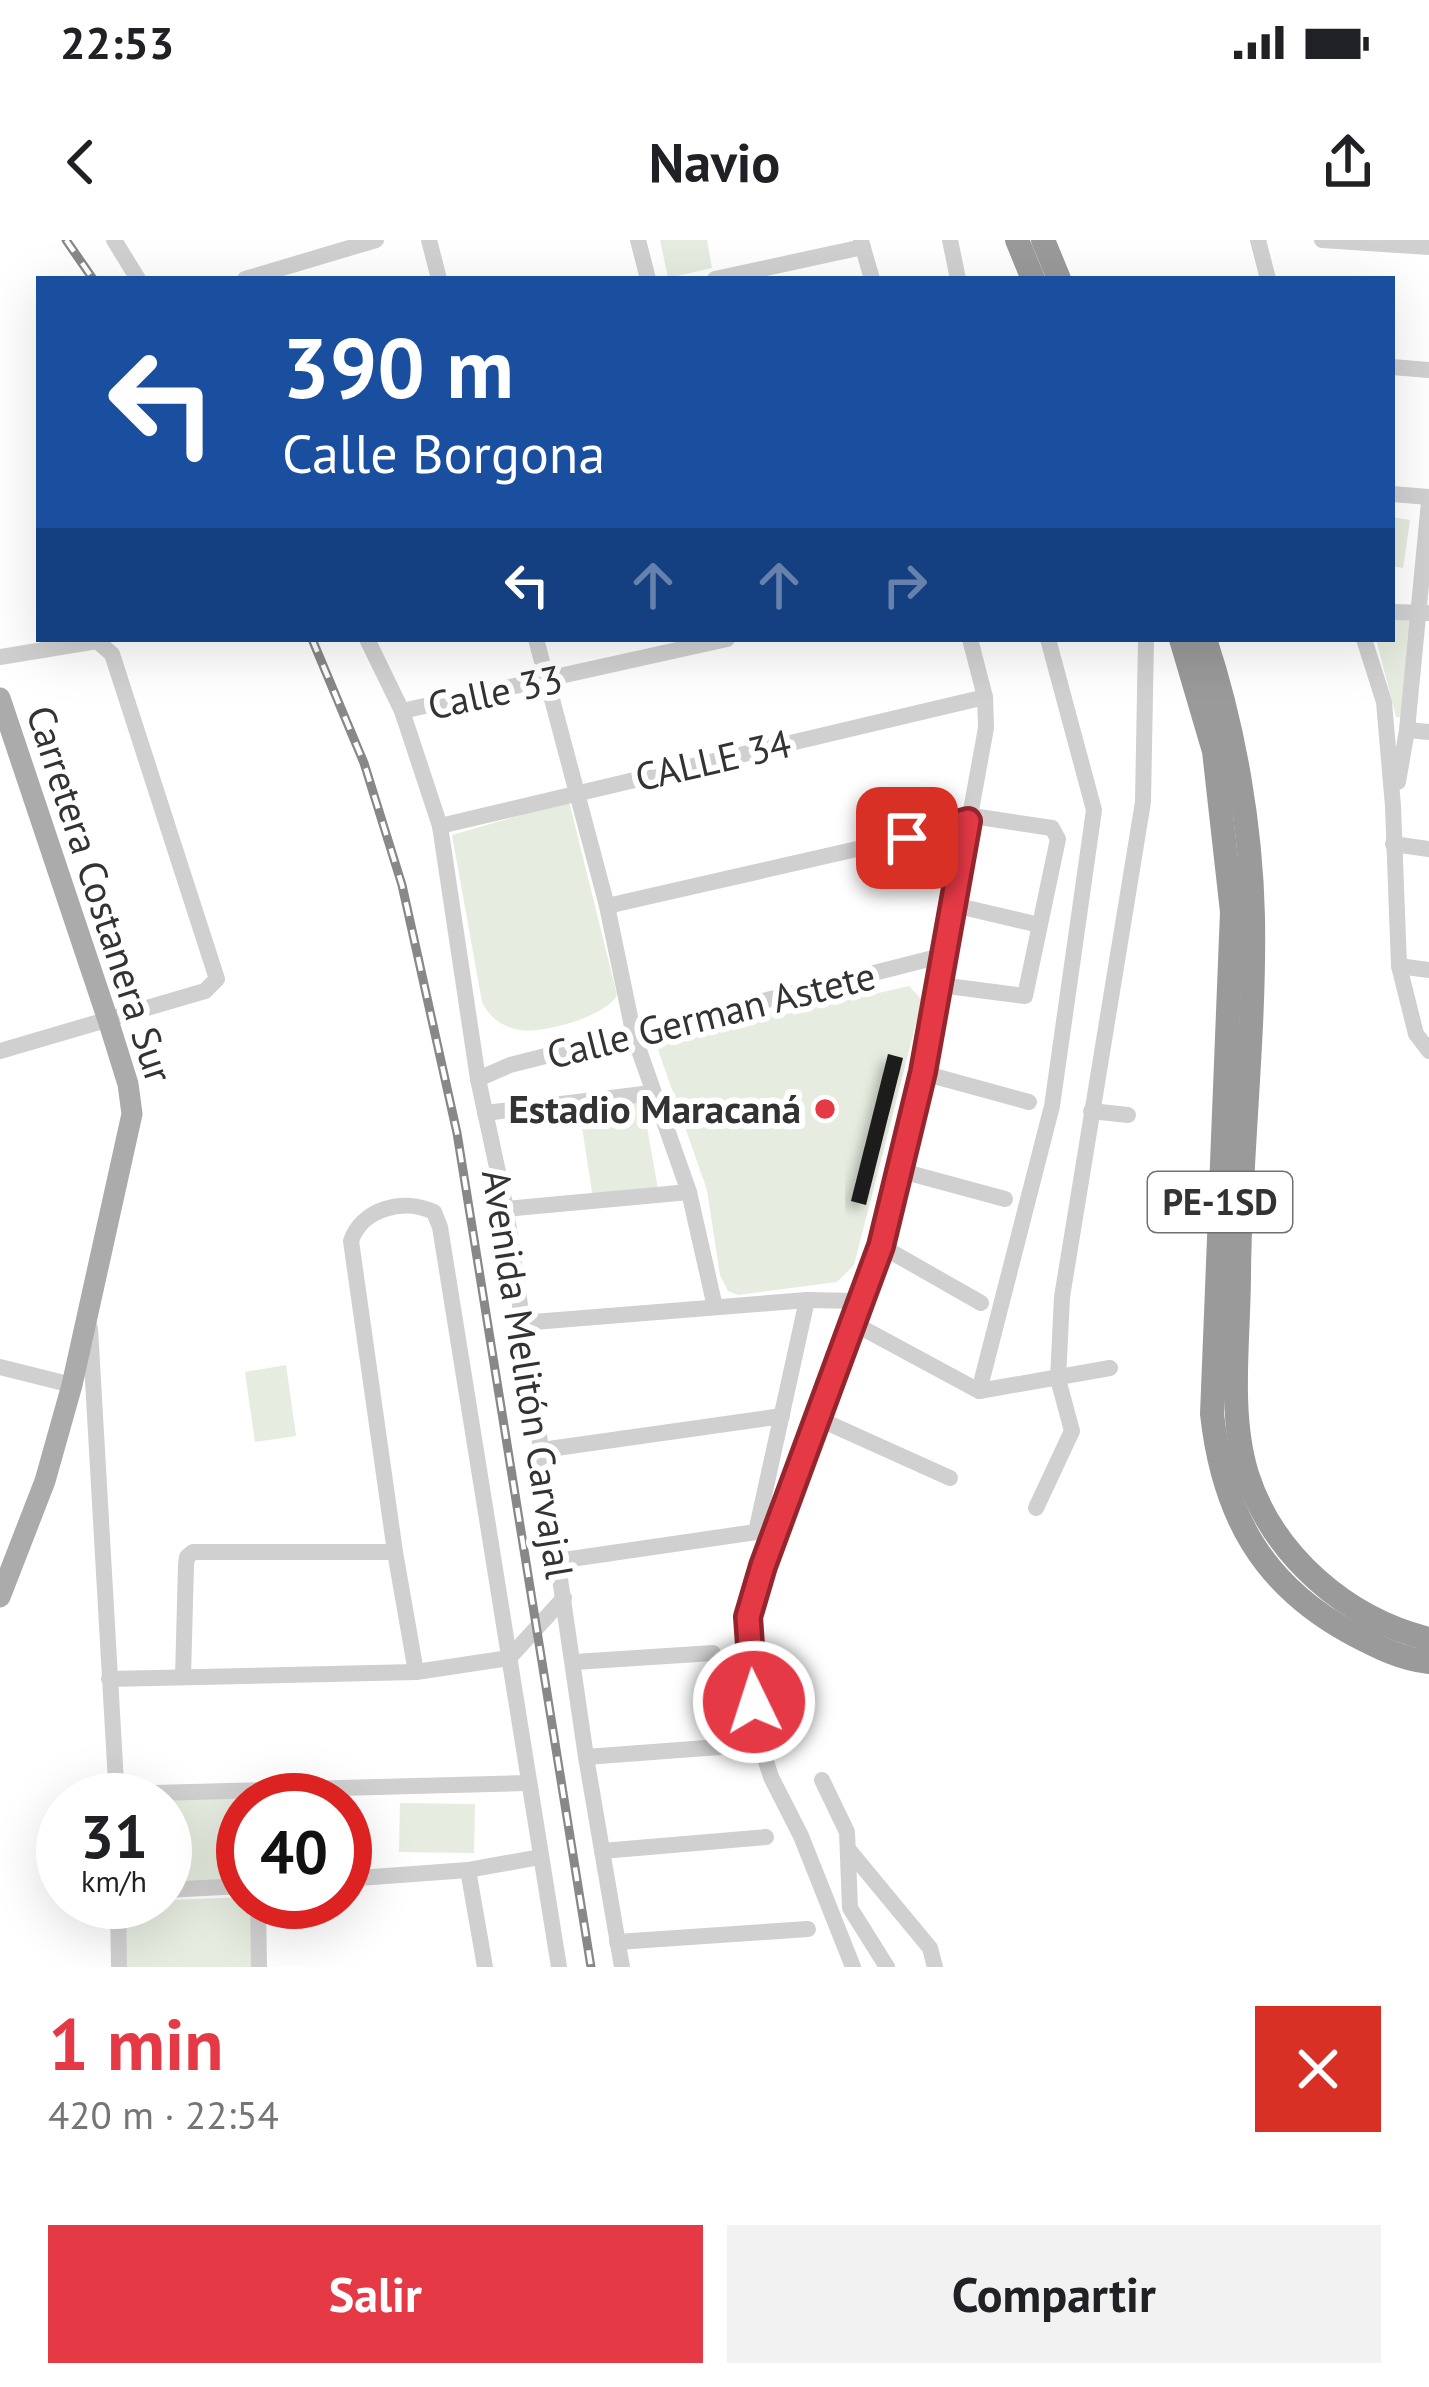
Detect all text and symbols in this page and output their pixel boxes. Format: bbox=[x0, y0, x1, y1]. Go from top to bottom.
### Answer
text: 22:53 bbox=[60, 13, 174, 71]
text: Navio bbox=[649, 127, 780, 197]
icon: back bbox=[48, 129, 114, 195]
icon: share bbox=[1315, 129, 1381, 195]
text: 390 m bbox=[282, 312, 514, 421]
icon: left bbox=[84, 324, 240, 480]
text: Calle Borgona bbox=[282, 418, 605, 488]
icon: left bbox=[494, 552, 560, 618]
icon: ahead bbox=[620, 552, 686, 618]
icon: ahead bbox=[746, 552, 812, 618]
icon: right bbox=[872, 552, 938, 618]
street label: Calle 33 bbox=[423, 652, 567, 731]
street label: Carretera Costanera Sur bbox=[16, 699, 185, 1089]
street label: CALLE 34 bbox=[630, 717, 796, 802]
pin bbox=[856, 787, 958, 889]
icon: arrive bbox=[874, 805, 940, 871]
street label: Calle German Astete bbox=[541, 949, 880, 1080]
place label: Estadio Maracaná bbox=[508, 1083, 801, 1134]
marker: Estadio Maracaná bbox=[812, 1096, 838, 1122]
street label: Avenida Melitón Carvajal bbox=[471, 1166, 586, 1583]
road number: PE-1SD bbox=[1148, 1172, 1292, 1232]
position arrow bbox=[691, 1639, 817, 1765]
speed limit sign: 40 bbox=[216, 1773, 372, 1929]
text: 31 bbox=[80, 1797, 148, 1875]
text: km/h bbox=[81, 1861, 147, 1900]
text: 1 min bbox=[48, 1997, 224, 2090]
button: close bbox=[1255, 2006, 1381, 2132]
text: 420 m · 22:54 bbox=[48, 2089, 279, 2140]
button: Salir bbox=[48, 2225, 703, 2363]
button: Compartir bbox=[727, 2225, 1381, 2363]

